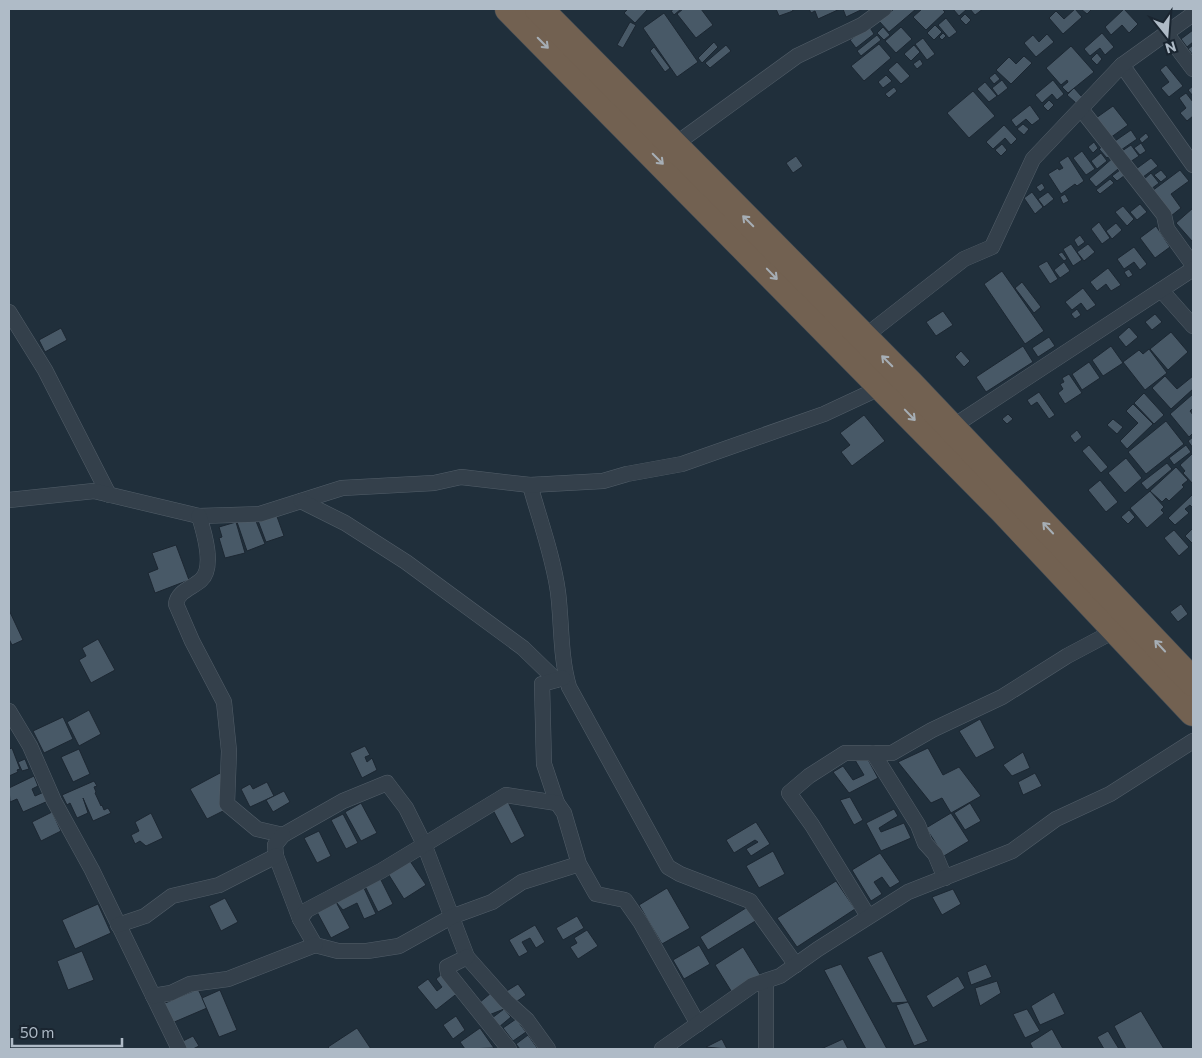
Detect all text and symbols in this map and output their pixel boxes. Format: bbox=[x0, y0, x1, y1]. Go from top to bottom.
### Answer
north arrow bbox=[1142, 10, 1192, 60]
one-way arrow bbox=[537, 37, 549, 50]
text: N bbox=[1163, 38, 1178, 58]
one-way arrow bbox=[651, 153, 664, 165]
one-way arrow bbox=[742, 214, 754, 227]
one-way arrow bbox=[766, 268, 778, 281]
one-way arrow bbox=[881, 354, 893, 367]
one-way arrow bbox=[904, 409, 916, 422]
one-way arrow bbox=[1042, 522, 1054, 534]
one-way arrow bbox=[1154, 640, 1166, 653]
scale bar bbox=[12, 1016, 122, 1048]
text: 50 m bbox=[20, 1023, 54, 1041]

